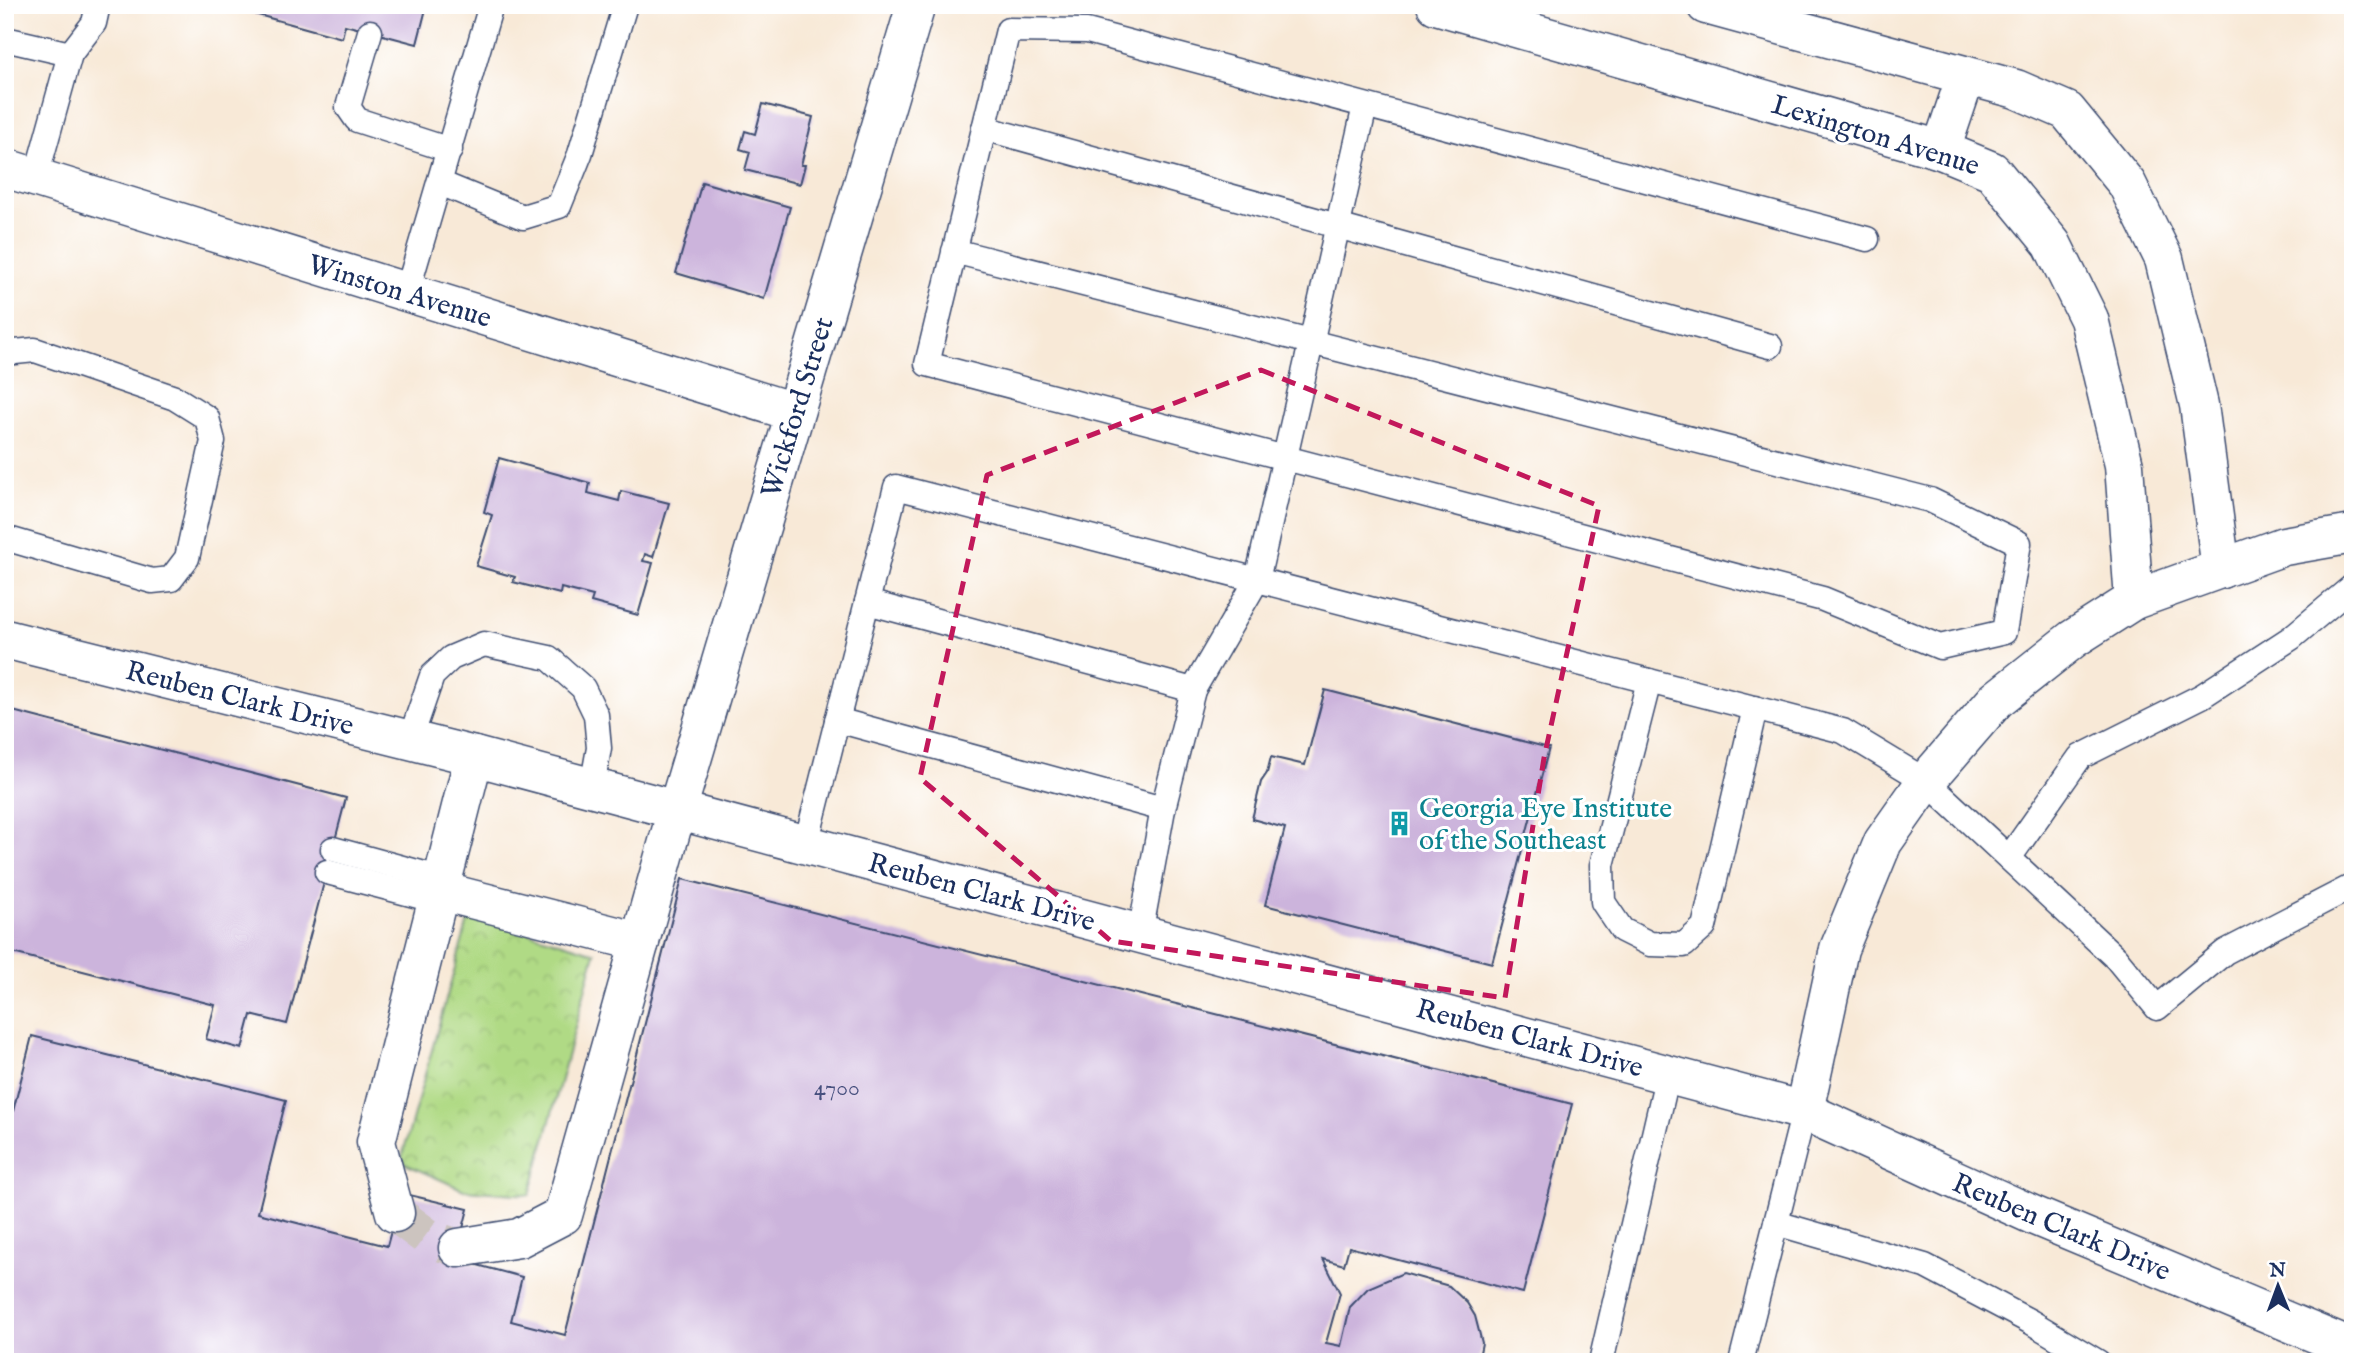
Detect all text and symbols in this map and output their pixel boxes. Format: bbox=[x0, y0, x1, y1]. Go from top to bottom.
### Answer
street label: Lexington Avenue bbox=[1767, 88, 1984, 185]
street label: Winston Avenue bbox=[303, 248, 495, 337]
street label: Wickford Street bbox=[754, 313, 843, 502]
street label: Reuben Clark Drive bbox=[122, 654, 357, 745]
place label: Georgia Eye Institute of the Southeast bbox=[1419, 792, 1672, 859]
building icon: Georgia Eye Institute of the Southeast bbox=[1385, 809, 1413, 837]
street label: Reuben Clark Drive bbox=[864, 846, 1099, 941]
street label: Reuben Clark Drive bbox=[1412, 992, 1647, 1087]
house number: 4700 bbox=[814, 1073, 860, 1104]
street label: Reuben Clark Drive bbox=[1947, 1167, 2176, 1290]
north arrow bbox=[2242, 1252, 2312, 1322]
text: N bbox=[2268, 1259, 2287, 1283]

